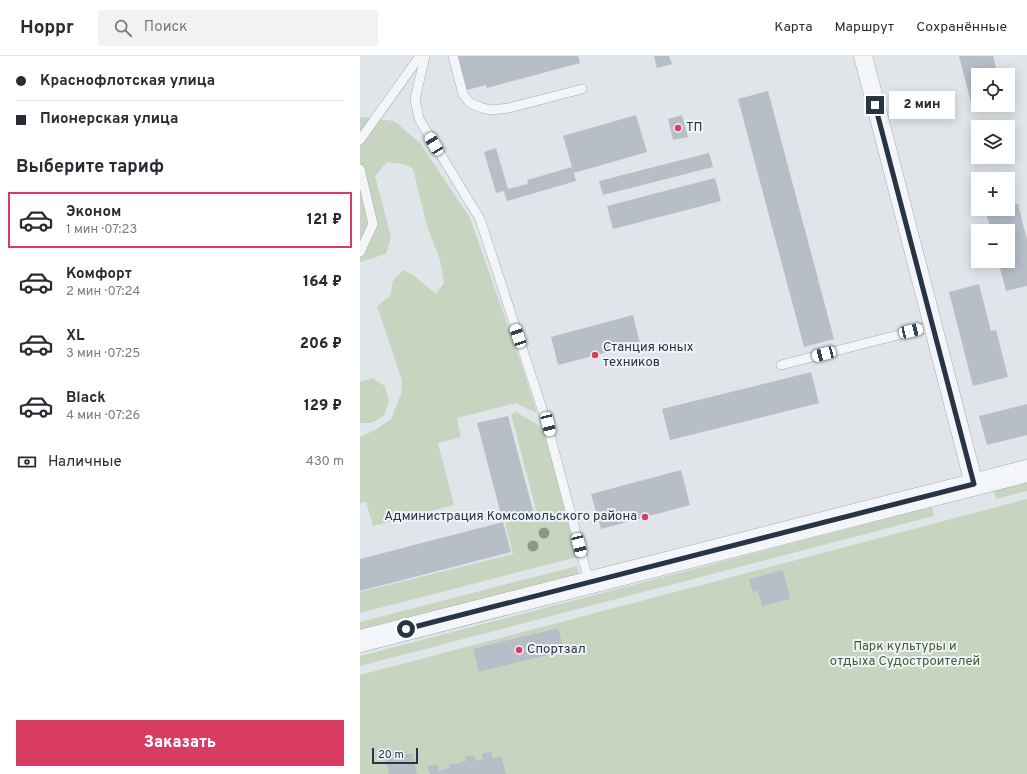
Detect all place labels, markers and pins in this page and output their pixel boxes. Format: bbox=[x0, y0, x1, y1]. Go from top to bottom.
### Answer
place label: ТП bbox=[686, 120, 703, 136]
marker: ТП bbox=[673, 123, 683, 133]
place label: Станция юных техников bbox=[603, 340, 694, 371]
marker: Станция юных техников bbox=[590, 350, 600, 360]
place label: Администрация Комсомольского района bbox=[384, 509, 637, 525]
marker: Администрация Комсомольского района bbox=[640, 512, 650, 522]
place label: Спортзал bbox=[527, 642, 586, 658]
marker: Спортзал bbox=[514, 645, 524, 655]

